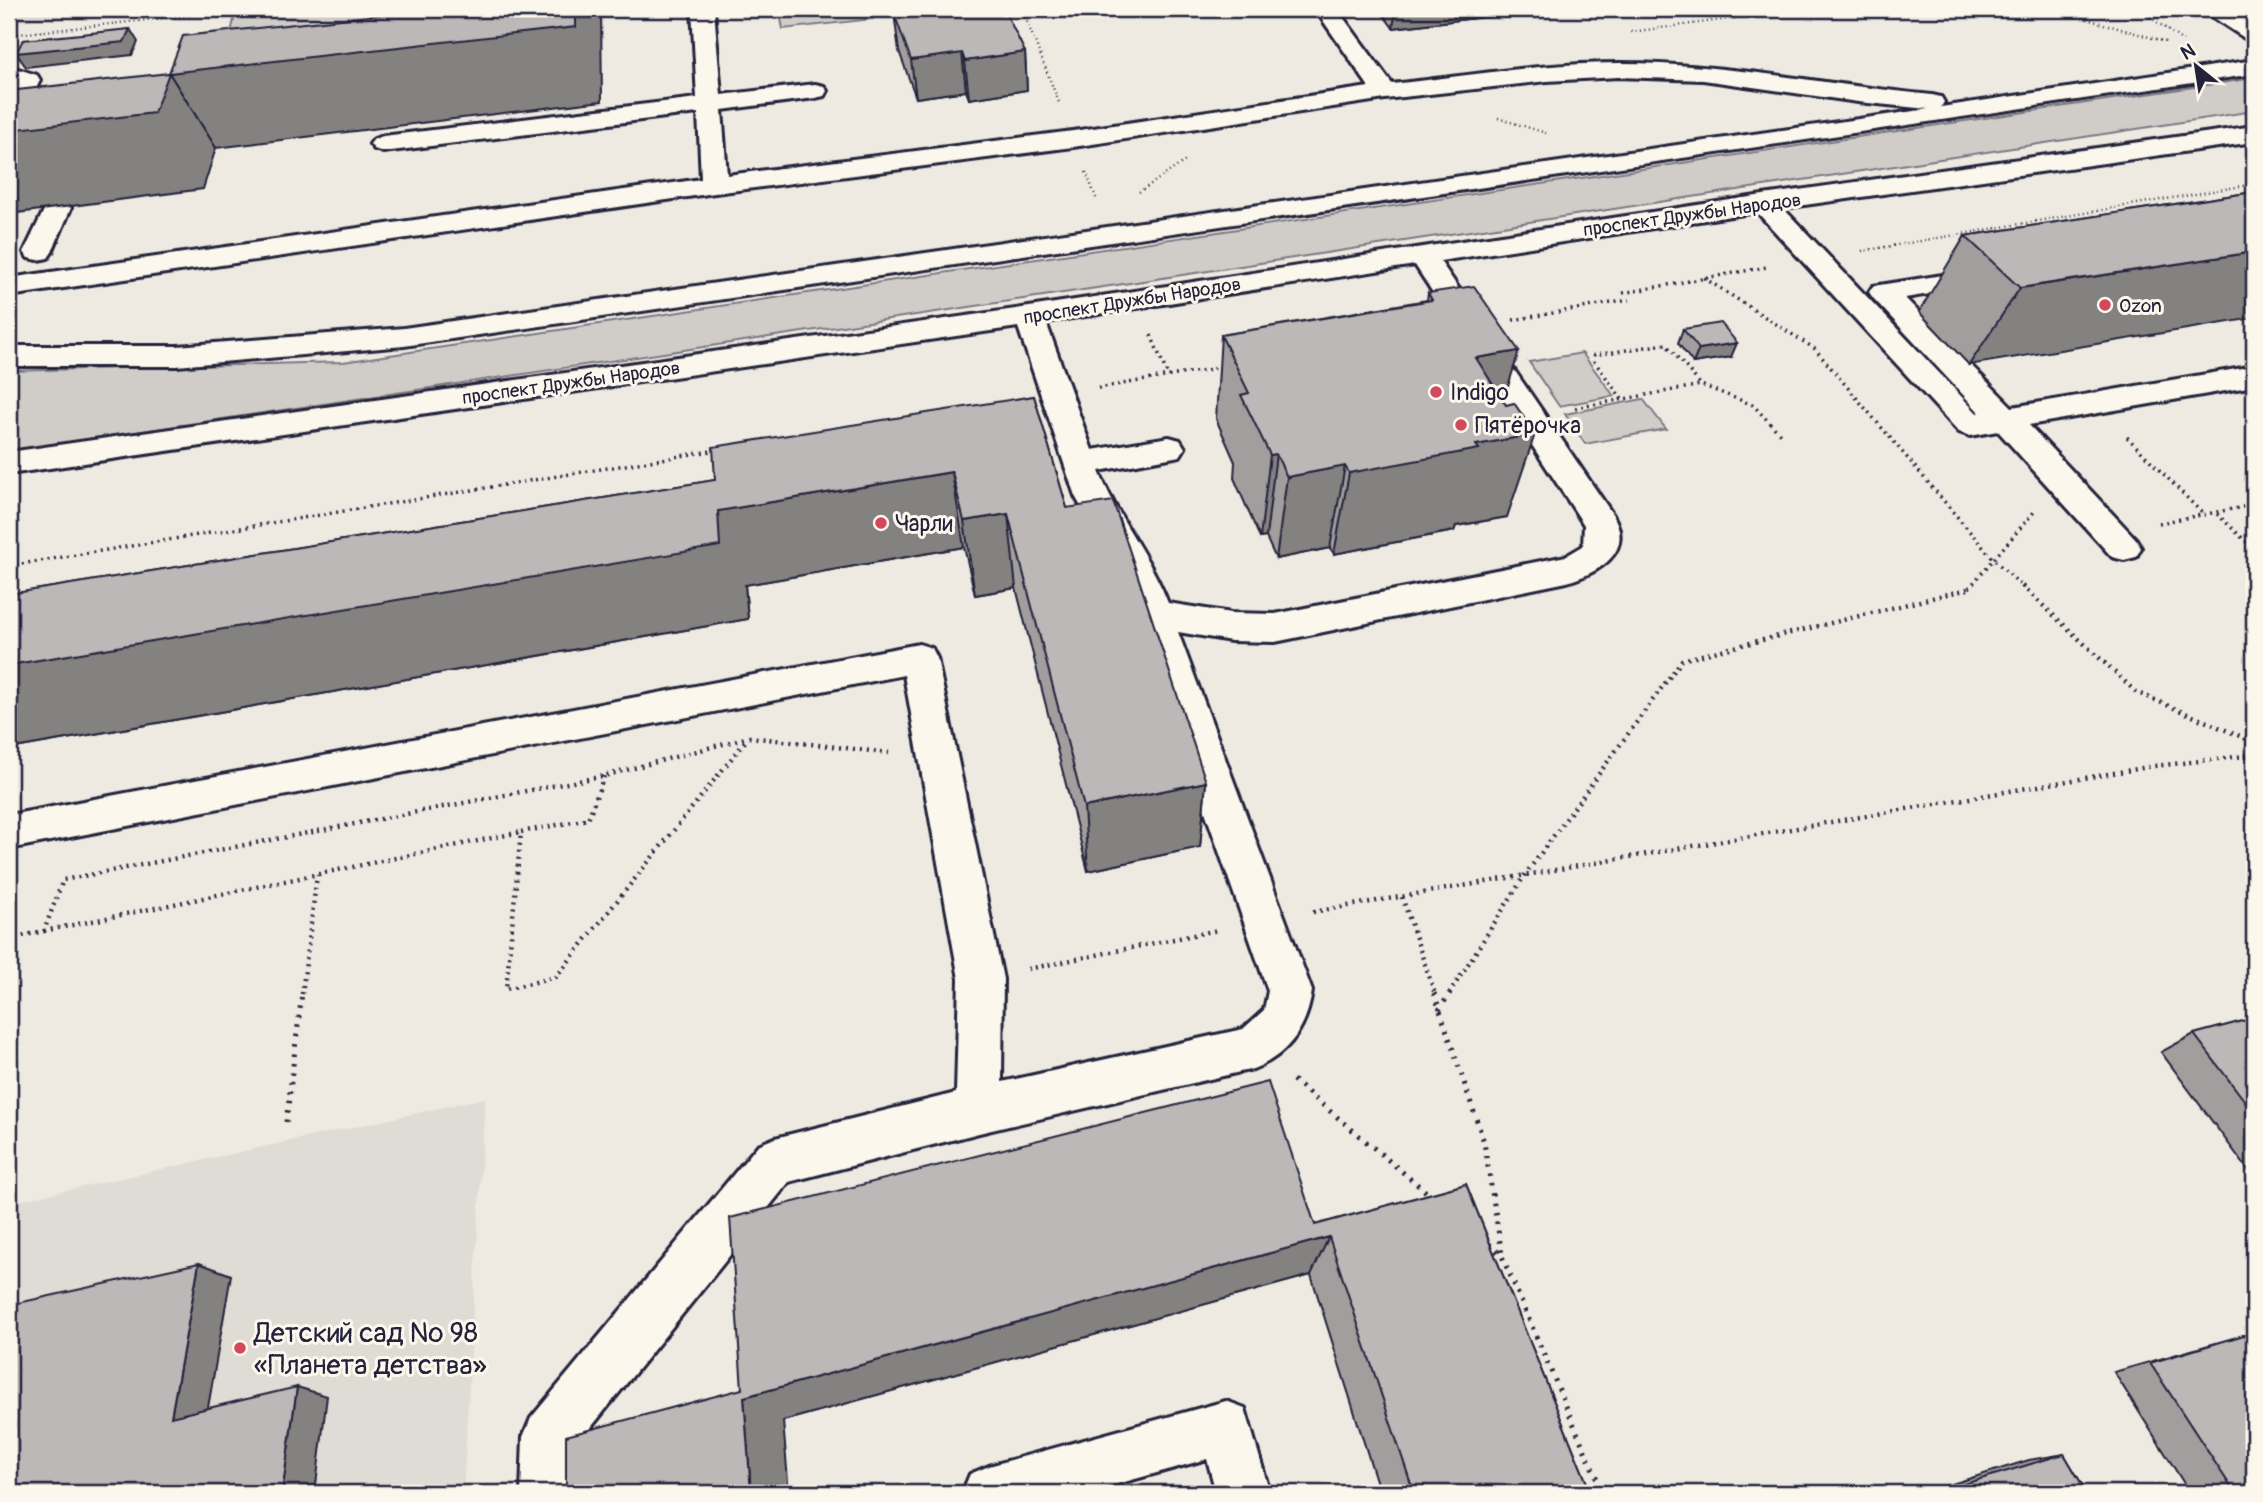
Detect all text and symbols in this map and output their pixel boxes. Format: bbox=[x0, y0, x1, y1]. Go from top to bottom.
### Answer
north arrow bbox=[2162, 32, 2232, 102]
text: N bbox=[2176, 38, 2200, 66]
street label: проспект Дружбы Народов bbox=[1582, 188, 1803, 242]
street label: проспект Дружбы Народов bbox=[1022, 272, 1243, 330]
place label: Ozon bbox=[2119, 294, 2162, 318]
marker: Ozon bbox=[2097, 297, 2113, 313]
street label: проспект Дружбы Народов bbox=[461, 356, 682, 410]
place label: Indigo bbox=[1450, 378, 1509, 407]
marker: Indigo bbox=[1428, 384, 1444, 400]
place label: Пятёрочка bbox=[1475, 411, 1581, 440]
marker: Пятёрочка bbox=[1453, 417, 1469, 433]
place label: Чарли bbox=[895, 509, 953, 538]
marker: Чарли bbox=[873, 515, 889, 531]
place label: Детский сад № 98 «Планета детства» bbox=[253, 1316, 487, 1383]
marker: Детский сад № 98 «Планета детства» bbox=[232, 1340, 248, 1356]

